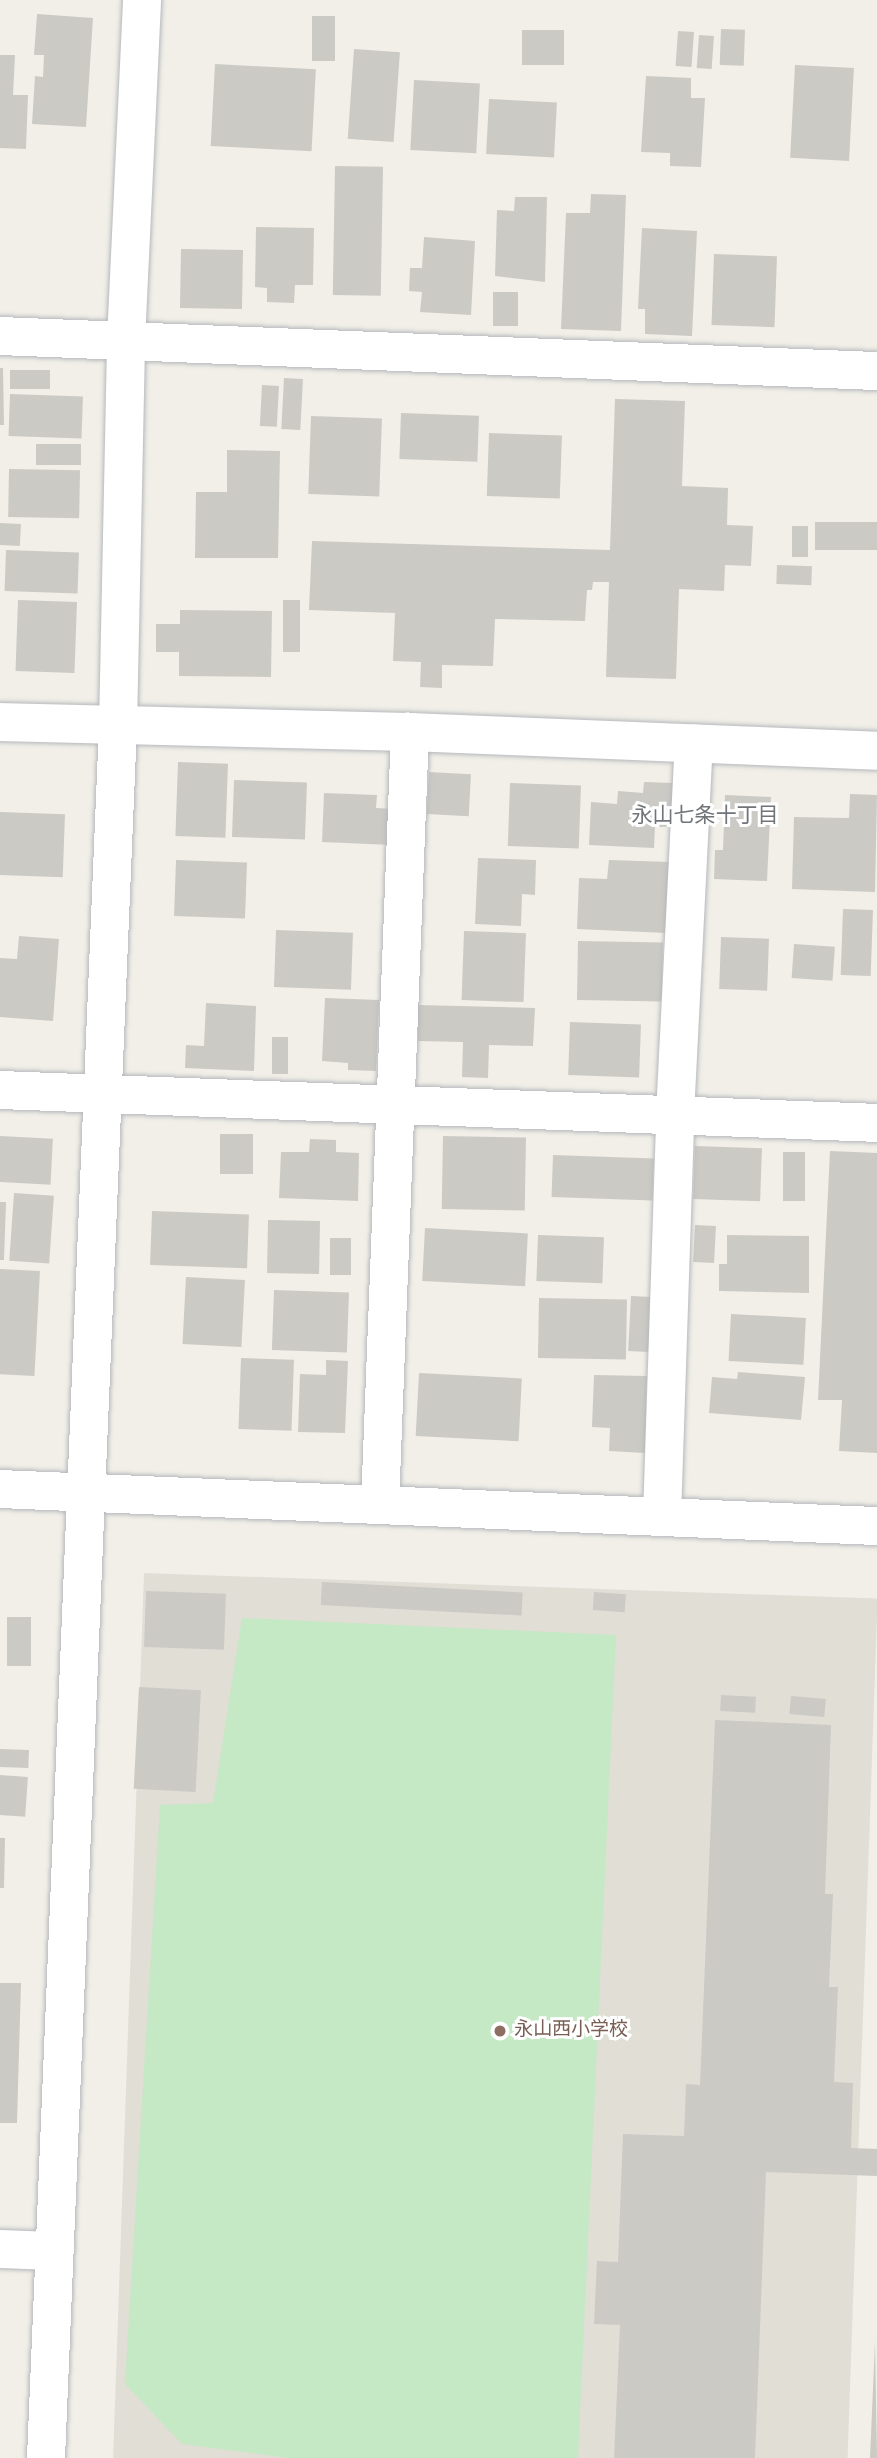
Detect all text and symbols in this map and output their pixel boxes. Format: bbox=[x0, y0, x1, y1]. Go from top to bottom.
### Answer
district label: 永山七条十丁目 bbox=[632, 804, 778, 830]
place label: 永山西小学校 bbox=[514, 2020, 628, 2042]
marker: 永山西小学校 bbox=[492, 2023, 508, 2039]

